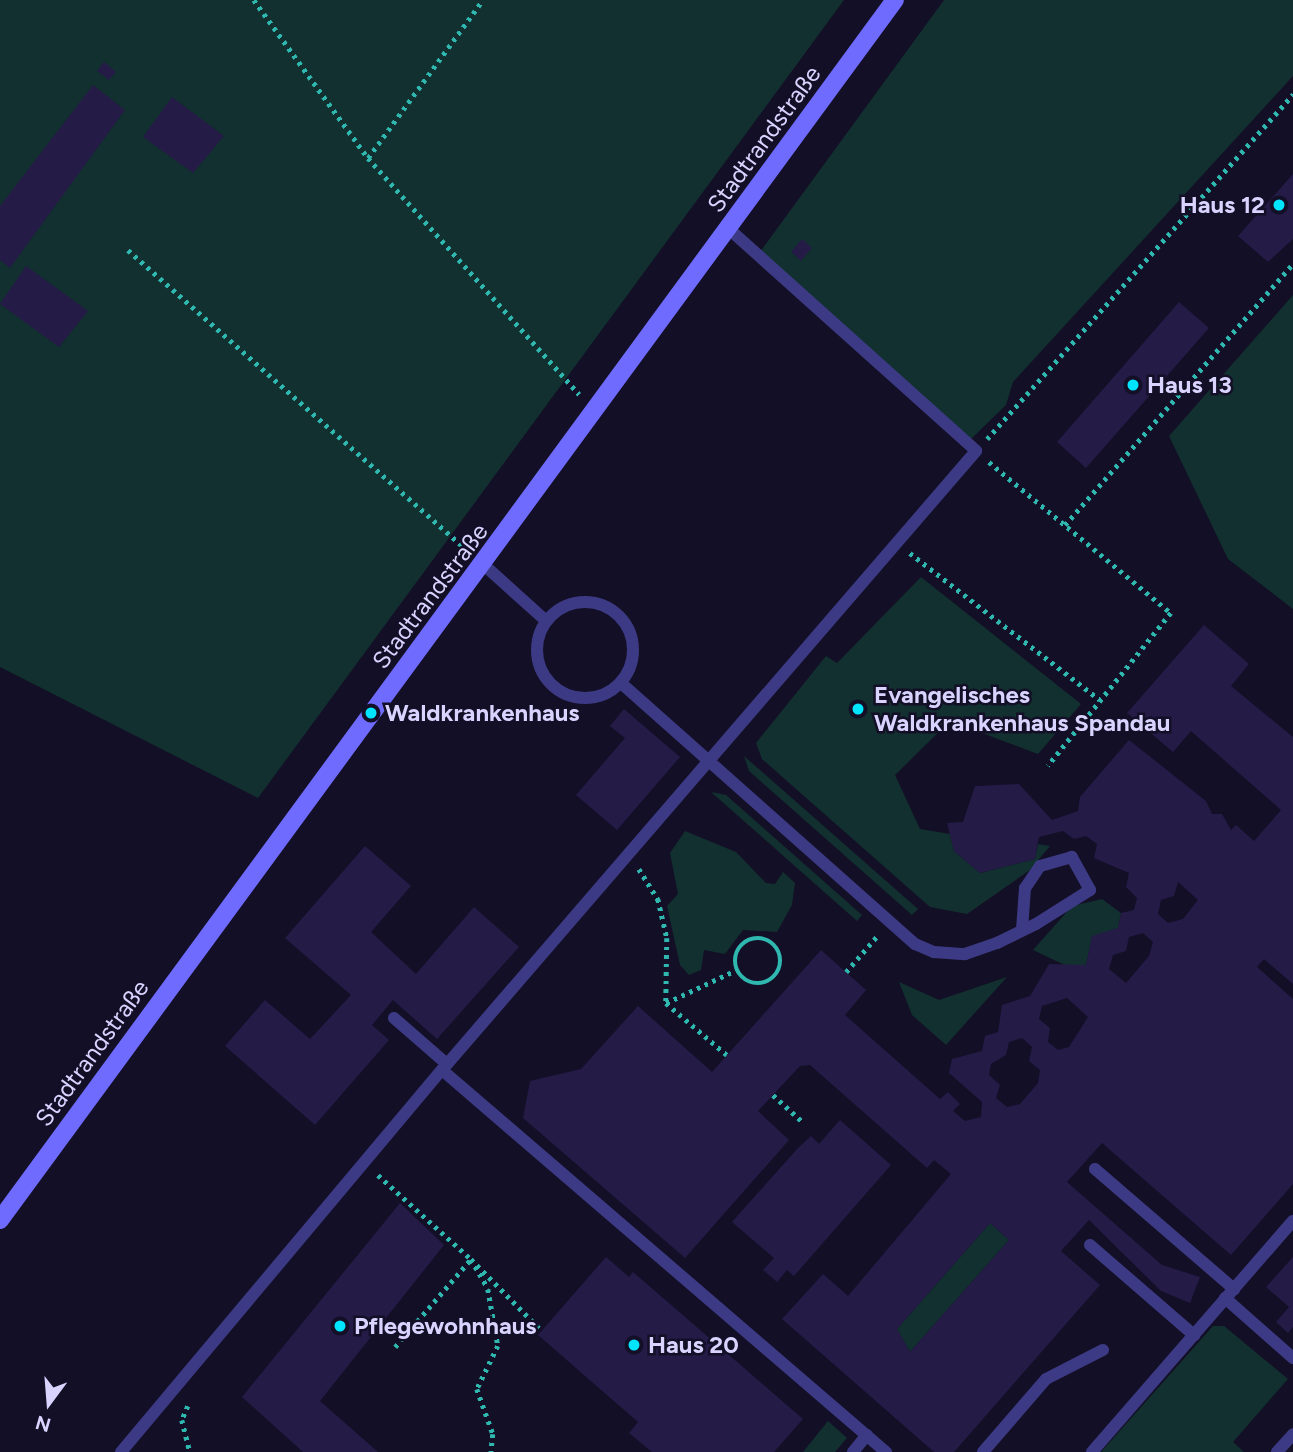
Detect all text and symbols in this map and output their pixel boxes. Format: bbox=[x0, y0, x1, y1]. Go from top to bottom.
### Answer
street label: Stadtrandstraße bbox=[701, 60, 827, 218]
place label: Haus 12 bbox=[1180, 191, 1265, 219]
marker: Haus 12 bbox=[1271, 197, 1287, 213]
place label: Haus 13 bbox=[1147, 371, 1232, 399]
marker: Haus 13 bbox=[1125, 377, 1141, 393]
street label: Stadtrandstraße bbox=[366, 518, 494, 674]
place label: Evangelisches Waldkrankenhaus Spandau bbox=[874, 681, 1170, 737]
place label: Waldkrankenhaus bbox=[385, 699, 580, 727]
marker: Evangelisches Waldkrankenhaus Spandau bbox=[848, 699, 868, 719]
marker: Waldkrankenhaus bbox=[363, 705, 379, 721]
street label: Stadtrandstraße bbox=[29, 974, 155, 1132]
place label: Pflegewohnhaus bbox=[354, 1312, 536, 1340]
marker: Pflegewohnhaus bbox=[332, 1318, 348, 1334]
place label: Haus 20 bbox=[648, 1331, 739, 1359]
marker: Haus 20 bbox=[626, 1337, 642, 1353]
north arrow bbox=[14, 1368, 84, 1438]
text: N bbox=[33, 1411, 53, 1437]

